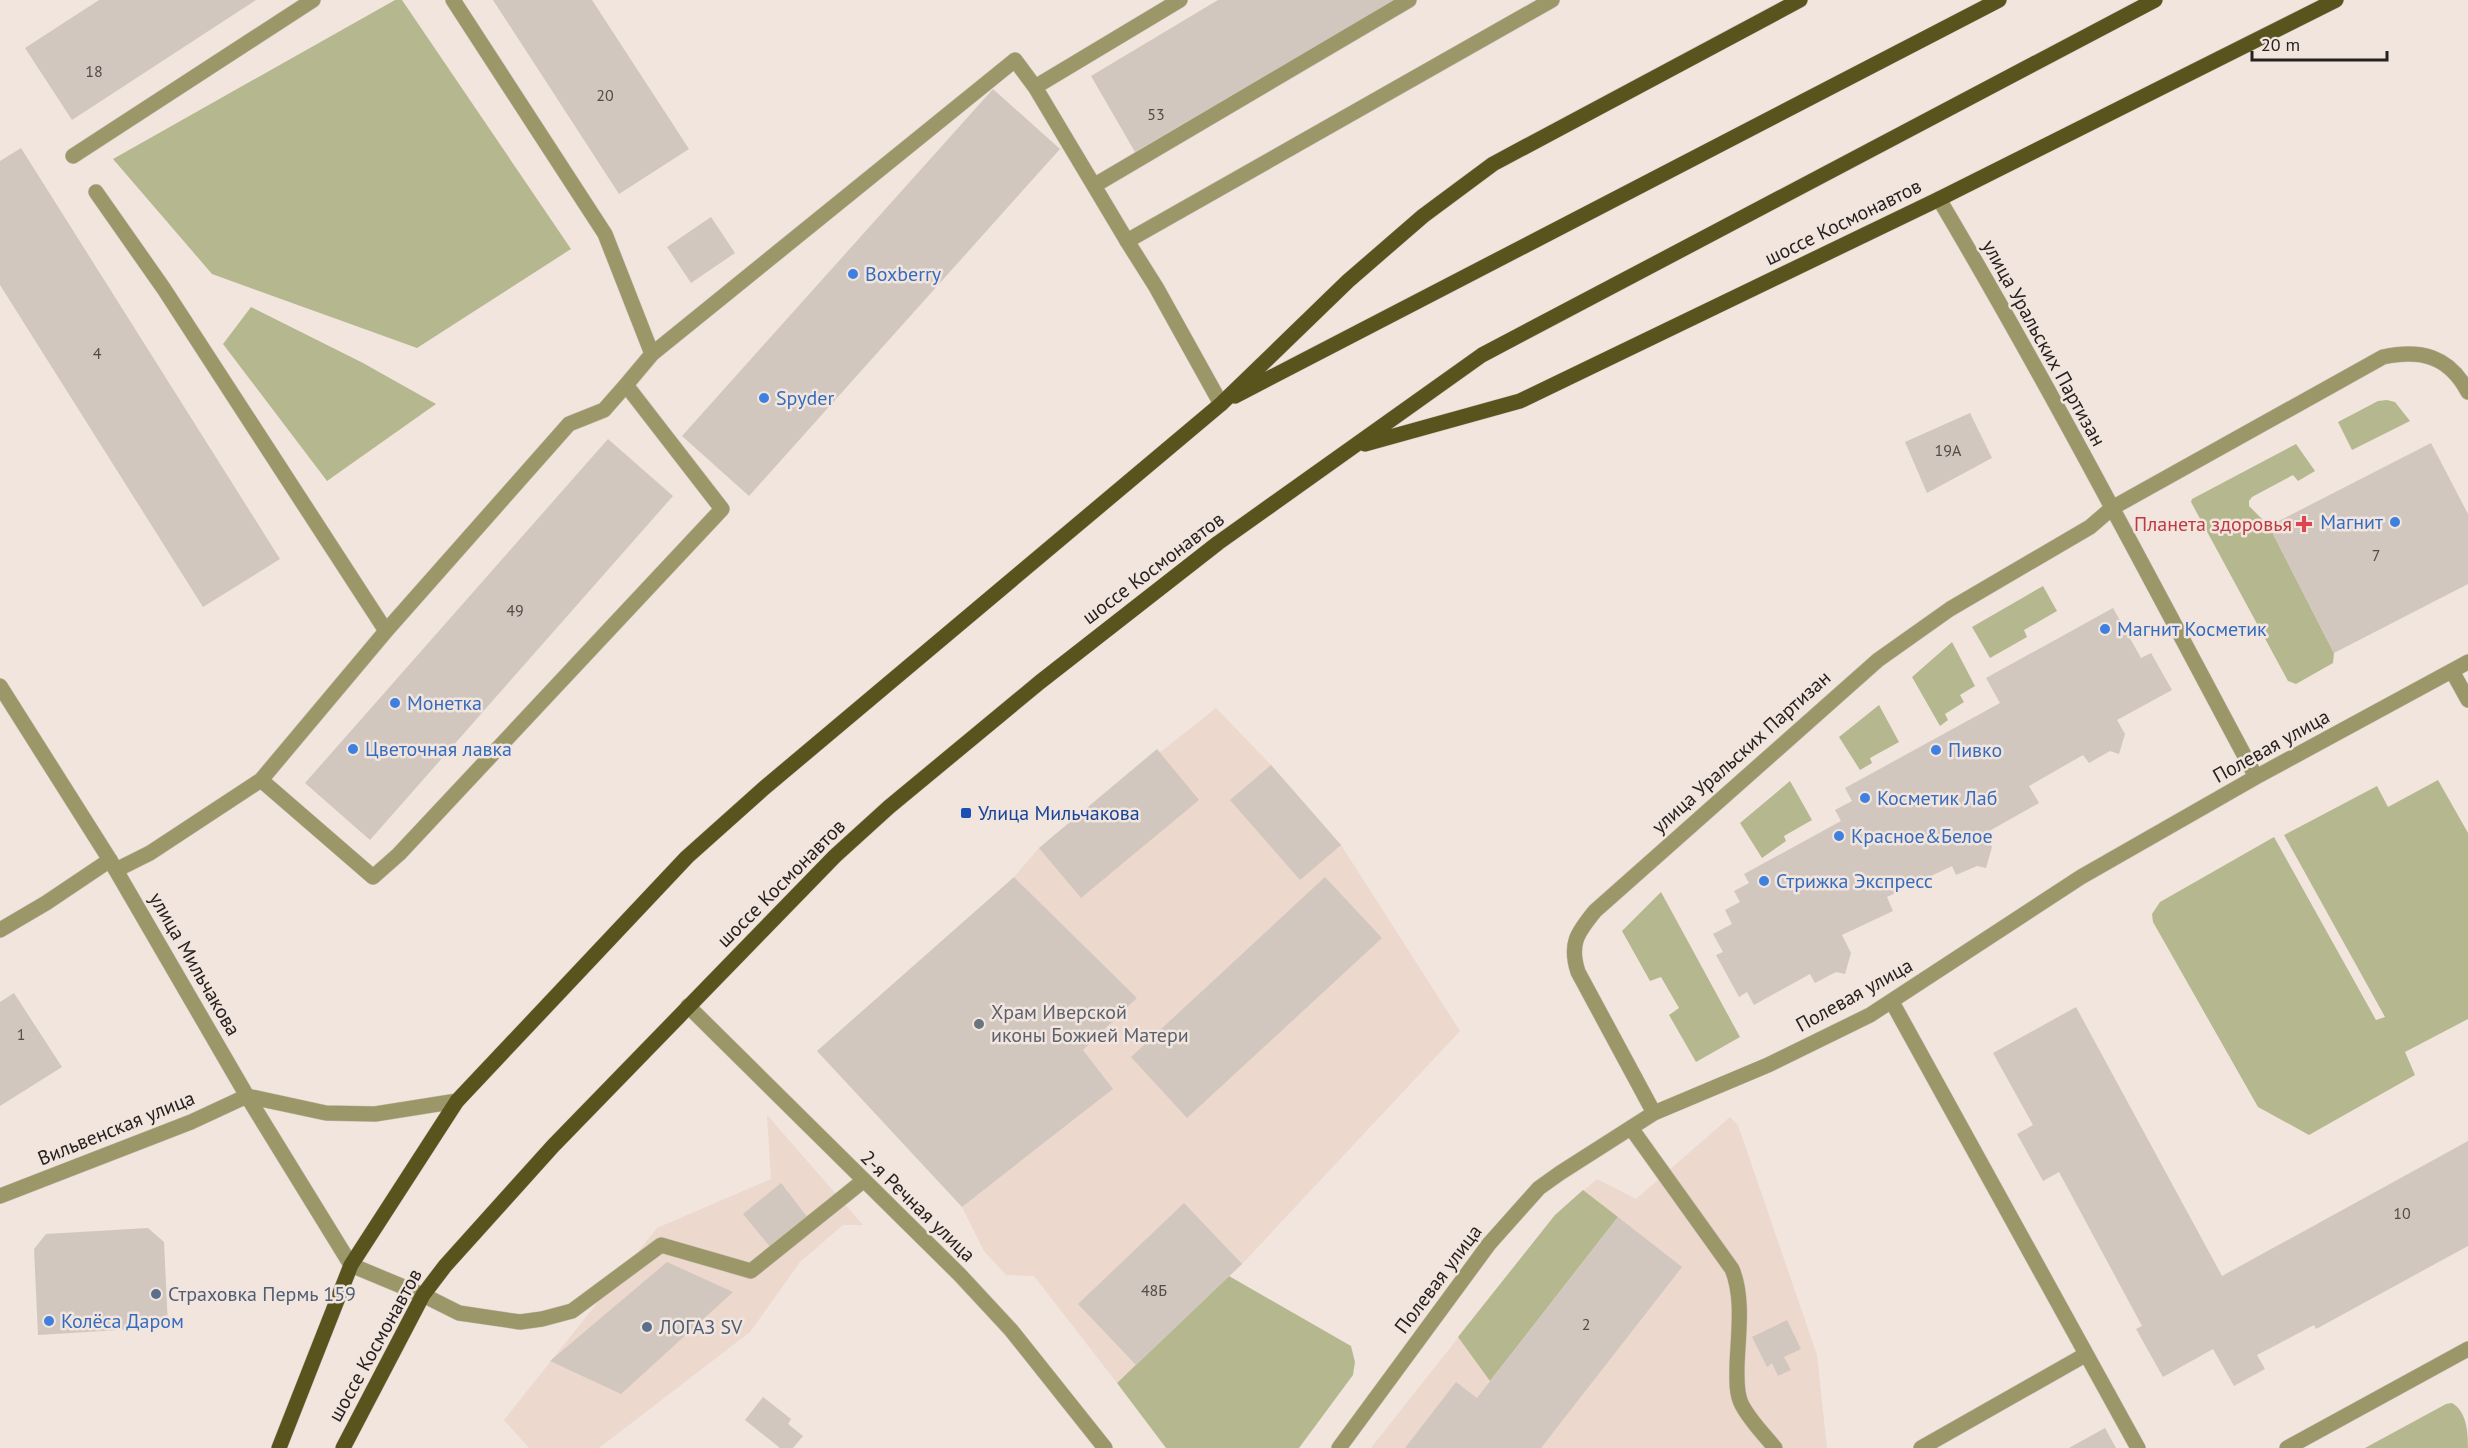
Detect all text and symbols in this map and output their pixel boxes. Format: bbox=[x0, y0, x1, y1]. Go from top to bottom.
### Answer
scale bar bbox=[2252, 24, 2387, 62]
text: 20 m bbox=[2261, 33, 2300, 56]
house number: 18 bbox=[85, 61, 103, 81]
house number: 20 bbox=[596, 85, 614, 105]
house number: 53 bbox=[1147, 104, 1165, 124]
street label: шоссе Космонавтов bbox=[1760, 173, 1926, 271]
street label: улица Уральских Партизан bbox=[1976, 235, 2112, 451]
place label: Boxberry bbox=[865, 261, 942, 287]
marker: Boxberry bbox=[846, 267, 860, 281]
house number: 4 bbox=[93, 343, 102, 363]
place label: Spyder bbox=[776, 385, 834, 411]
marker: Spyder bbox=[757, 391, 771, 405]
house number: 19А bbox=[1935, 440, 1962, 460]
street label: шоссе Космонавтов bbox=[1077, 506, 1229, 630]
place label: Магнит bbox=[2320, 509, 2383, 535]
place label: Планета здоровья bbox=[2134, 511, 2292, 537]
marker: Магнит bbox=[2388, 515, 2402, 529]
marker: Планета здоровья bbox=[2297, 517, 2311, 531]
house number: 7 bbox=[2372, 545, 2380, 565]
house number: 49 bbox=[506, 600, 524, 620]
place label: Магнит Косметик bbox=[2117, 616, 2267, 642]
marker: Магнит Косметик bbox=[2098, 622, 2112, 636]
street label: улица Уральских Партизан bbox=[1646, 665, 1836, 839]
place label: Монетка bbox=[407, 690, 482, 716]
marker: Монетка bbox=[388, 696, 402, 710]
street label: Полевая улица bbox=[2208, 703, 2334, 789]
place label: Цветочная лавка bbox=[365, 736, 512, 762]
place label: Пивко bbox=[1948, 737, 2002, 763]
marker: Цветочная лавка bbox=[346, 742, 360, 756]
marker: Пивко bbox=[1929, 743, 1943, 757]
place label: Косметик Лаб bbox=[1877, 785, 1997, 811]
marker: Косметик Лаб bbox=[1858, 791, 1872, 805]
place label: Улица Мильчакова bbox=[978, 800, 1140, 826]
marker: Улица Мильчакова bbox=[959, 806, 973, 820]
street label: шоссе Космонавтов bbox=[711, 813, 851, 953]
place label: Красное&Белое bbox=[1851, 823, 1993, 849]
marker: Красное&Белое bbox=[1832, 829, 1846, 843]
place label: Стрижка Экспресс bbox=[1776, 868, 1933, 894]
marker: Стрижка Экспресс bbox=[1757, 874, 1771, 888]
street label: улица Мильчакова bbox=[143, 888, 247, 1040]
street label: Полевая улица bbox=[1791, 952, 1917, 1038]
place label: Храм Иверской иконы Божией Матери bbox=[991, 999, 1189, 1048]
marker: Храм Иверской иконы Божией Матери bbox=[972, 1017, 986, 1031]
house number: 1 bbox=[17, 1024, 25, 1044]
street label: Вильвенская улица bbox=[34, 1085, 198, 1171]
street label: 2-я Речная улица bbox=[855, 1145, 981, 1267]
house number: 10 bbox=[2393, 1203, 2411, 1223]
street label: Полевая улица bbox=[1389, 1219, 1487, 1339]
street label: шоссе Космонавтов bbox=[322, 1264, 428, 1426]
house number: 48Б bbox=[1141, 1280, 1167, 1300]
place label: Страховка Пермь 159 bbox=[168, 1281, 356, 1307]
marker: Страховка Пермь 159 bbox=[149, 1287, 163, 1301]
place label: Колёса Даром bbox=[61, 1308, 184, 1334]
marker: Колёса Даром bbox=[42, 1314, 56, 1328]
place label: ЛОГАЗ SV bbox=[658, 1314, 743, 1340]
house number: 2 bbox=[1582, 1314, 1590, 1334]
marker: ЛОГАЗ SV bbox=[640, 1320, 654, 1334]

